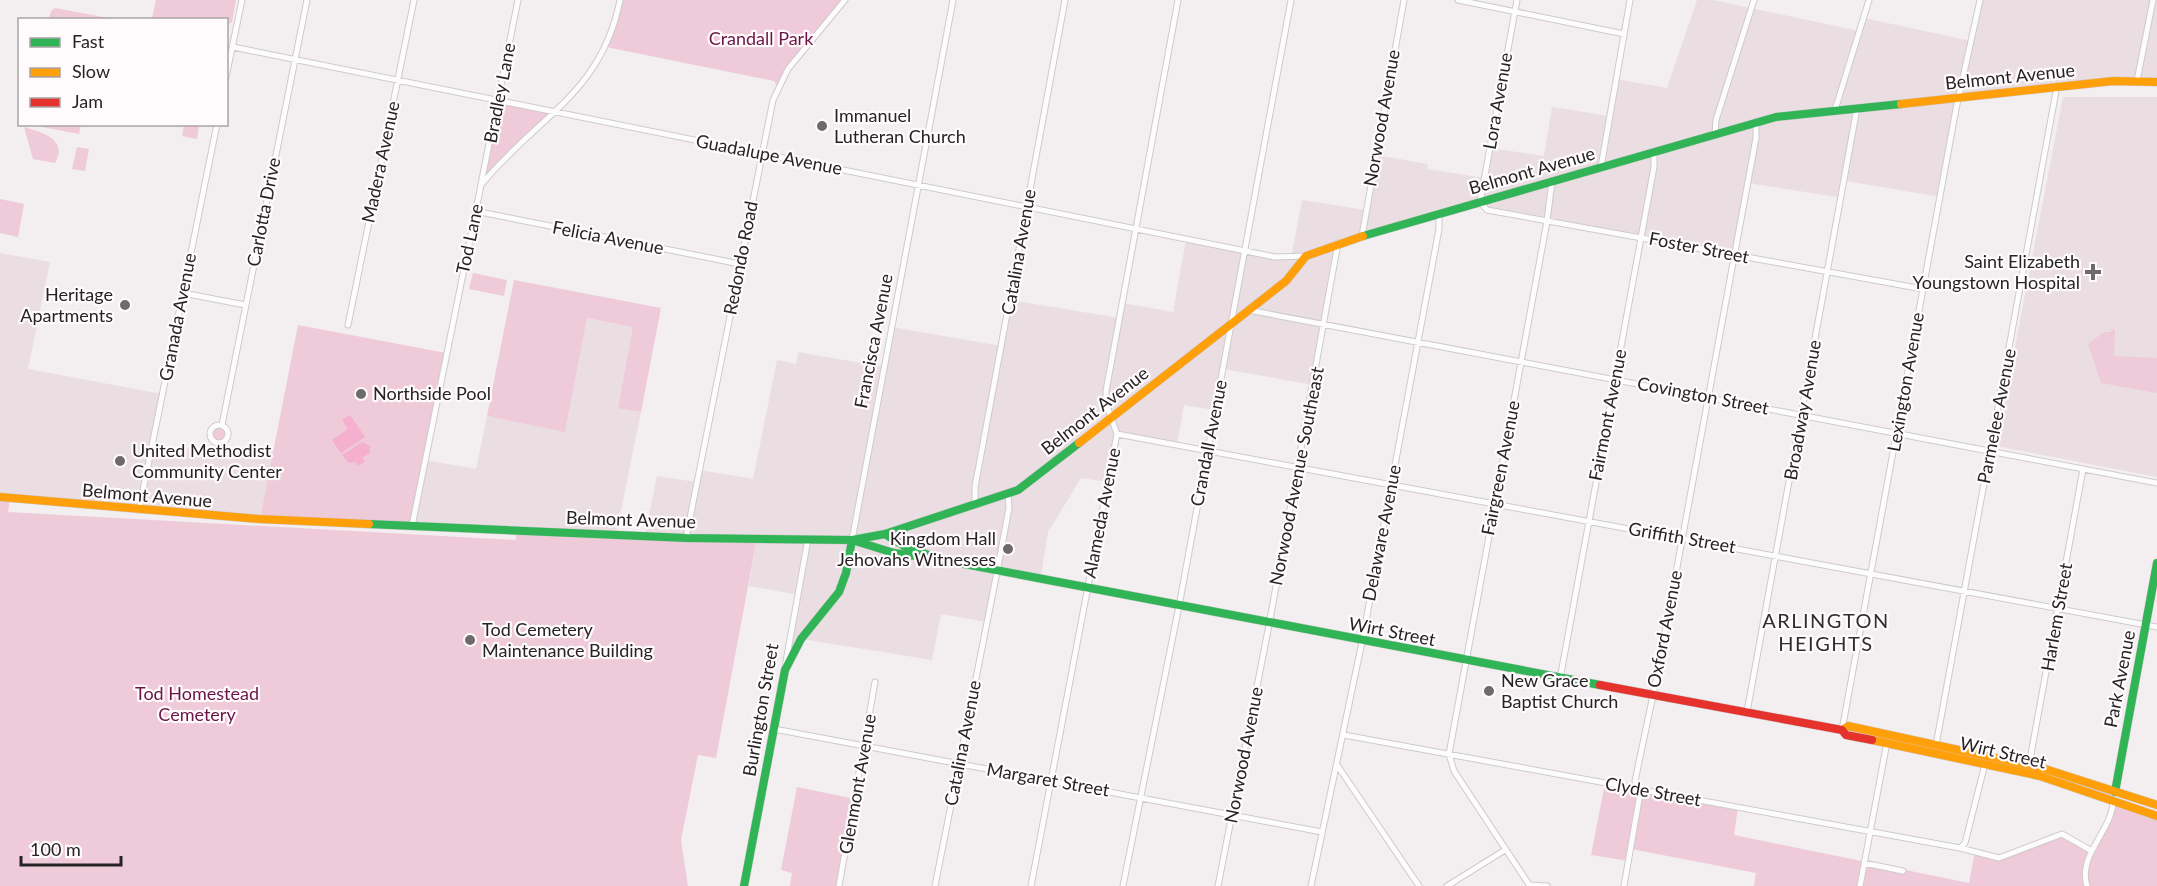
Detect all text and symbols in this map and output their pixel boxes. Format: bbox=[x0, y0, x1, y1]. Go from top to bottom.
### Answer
legend bbox=[18, 18, 228, 126]
park label: Crandall Park bbox=[709, 27, 814, 49]
text: Fast bbox=[72, 30, 105, 52]
street label: Bradley Lane bbox=[479, 41, 520, 145]
street label: Norwood Avenue bbox=[1358, 48, 1404, 188]
street label: Lora Avenue bbox=[1478, 51, 1516, 151]
street label: Belmont Avenue bbox=[1944, 58, 2076, 94]
text: Slow bbox=[72, 60, 110, 82]
text: Jam bbox=[72, 90, 103, 112]
street label: Madera Avenue bbox=[356, 99, 404, 225]
place label: Immanuel Lutheran Church bbox=[834, 104, 966, 147]
marker: Immanuel Lutheran Church bbox=[815, 119, 829, 133]
street label: Guadalupe Avenue bbox=[694, 129, 844, 179]
street label: Belmont Avenue bbox=[1466, 142, 1597, 199]
street label: Carlotta Drive bbox=[242, 155, 284, 268]
street label: Catalina Avenue bbox=[996, 187, 1040, 316]
street label: Redondo Road bbox=[718, 199, 762, 317]
street label: Tod Lane bbox=[451, 202, 487, 276]
street label: Felicia Avenue bbox=[551, 215, 666, 259]
street label: Foster Street bbox=[1647, 227, 1752, 268]
place label: Saint Elizabeth Youngstown Hospital bbox=[1913, 250, 2080, 293]
street label: Granada Avenue bbox=[154, 251, 200, 383]
marker: Saint Elizabeth Youngstown Hospital bbox=[2084, 263, 2102, 281]
street label: Francisca Avenue bbox=[849, 272, 897, 410]
place label: Heritage Apartments bbox=[20, 283, 113, 326]
marker: Heritage Apartments bbox=[118, 298, 132, 312]
street label: Lexington Avenue bbox=[1882, 311, 1928, 453]
street label: Broadway Avenue bbox=[1779, 338, 1825, 482]
street label: Parmelee Avenue bbox=[1972, 346, 2020, 485]
street label: Fairmont Avenue bbox=[1583, 347, 1631, 483]
street label: Belmont Avenue bbox=[1036, 361, 1152, 459]
street label: Norwood Avenue Southeast bbox=[1264, 364, 1328, 587]
street label: Covington Street bbox=[1636, 371, 1771, 419]
street label: Crandall Avenue bbox=[1185, 378, 1231, 508]
place label: Northside Pool bbox=[373, 382, 491, 404]
marker: Northside Pool bbox=[354, 387, 368, 401]
street label: Fairgreen Avenue bbox=[1476, 399, 1524, 537]
place label: United Methodist Community Center bbox=[132, 439, 282, 482]
street label: Alameda Avenue bbox=[1078, 446, 1124, 580]
marker: United Methodist Community Center bbox=[113, 454, 127, 468]
street label: Delaware Avenue bbox=[1357, 463, 1405, 603]
street label: Belmont Avenue bbox=[81, 478, 213, 512]
street label: Belmont Avenue bbox=[566, 506, 696, 532]
street label: Griffith Street bbox=[1627, 517, 1738, 557]
place label: Kingdom Hall Jehovahs Witnesses bbox=[837, 527, 996, 570]
marker: Kingdom Hall Jehovahs Witnesses bbox=[1001, 542, 1015, 556]
street label: Harlem Street bbox=[2036, 560, 2076, 673]
street label: Oxford Avenue bbox=[1642, 568, 1686, 689]
district label: ARLINGTON HEIGHTS bbox=[1762, 608, 1890, 655]
street label: Wirt Street bbox=[1347, 612, 1438, 650]
place label: Tod Cemetery Maintenance Building bbox=[482, 618, 653, 661]
street label: Park Avenue bbox=[2099, 628, 2139, 729]
marker: Tod Cemetery Maintenance Building bbox=[463, 633, 477, 647]
street label: Burlington Street bbox=[737, 641, 783, 778]
place label: New Grace Baptist Church bbox=[1501, 669, 1618, 712]
street label: Catalina Avenue bbox=[939, 678, 985, 807]
park label: Tod Homestead Cemetery bbox=[135, 682, 259, 725]
marker: New Grace Baptist Church bbox=[1482, 684, 1496, 698]
street label: Norwood Avenue bbox=[1219, 685, 1267, 825]
street label: Glenmont Avenue bbox=[834, 712, 880, 856]
street label: Wirt Street bbox=[1958, 731, 2049, 773]
street label: Margaret Street bbox=[985, 757, 1112, 801]
street label: Clyde Street bbox=[1604, 772, 1703, 810]
scale bar bbox=[21, 829, 122, 867]
text: 100 m bbox=[30, 838, 81, 860]

